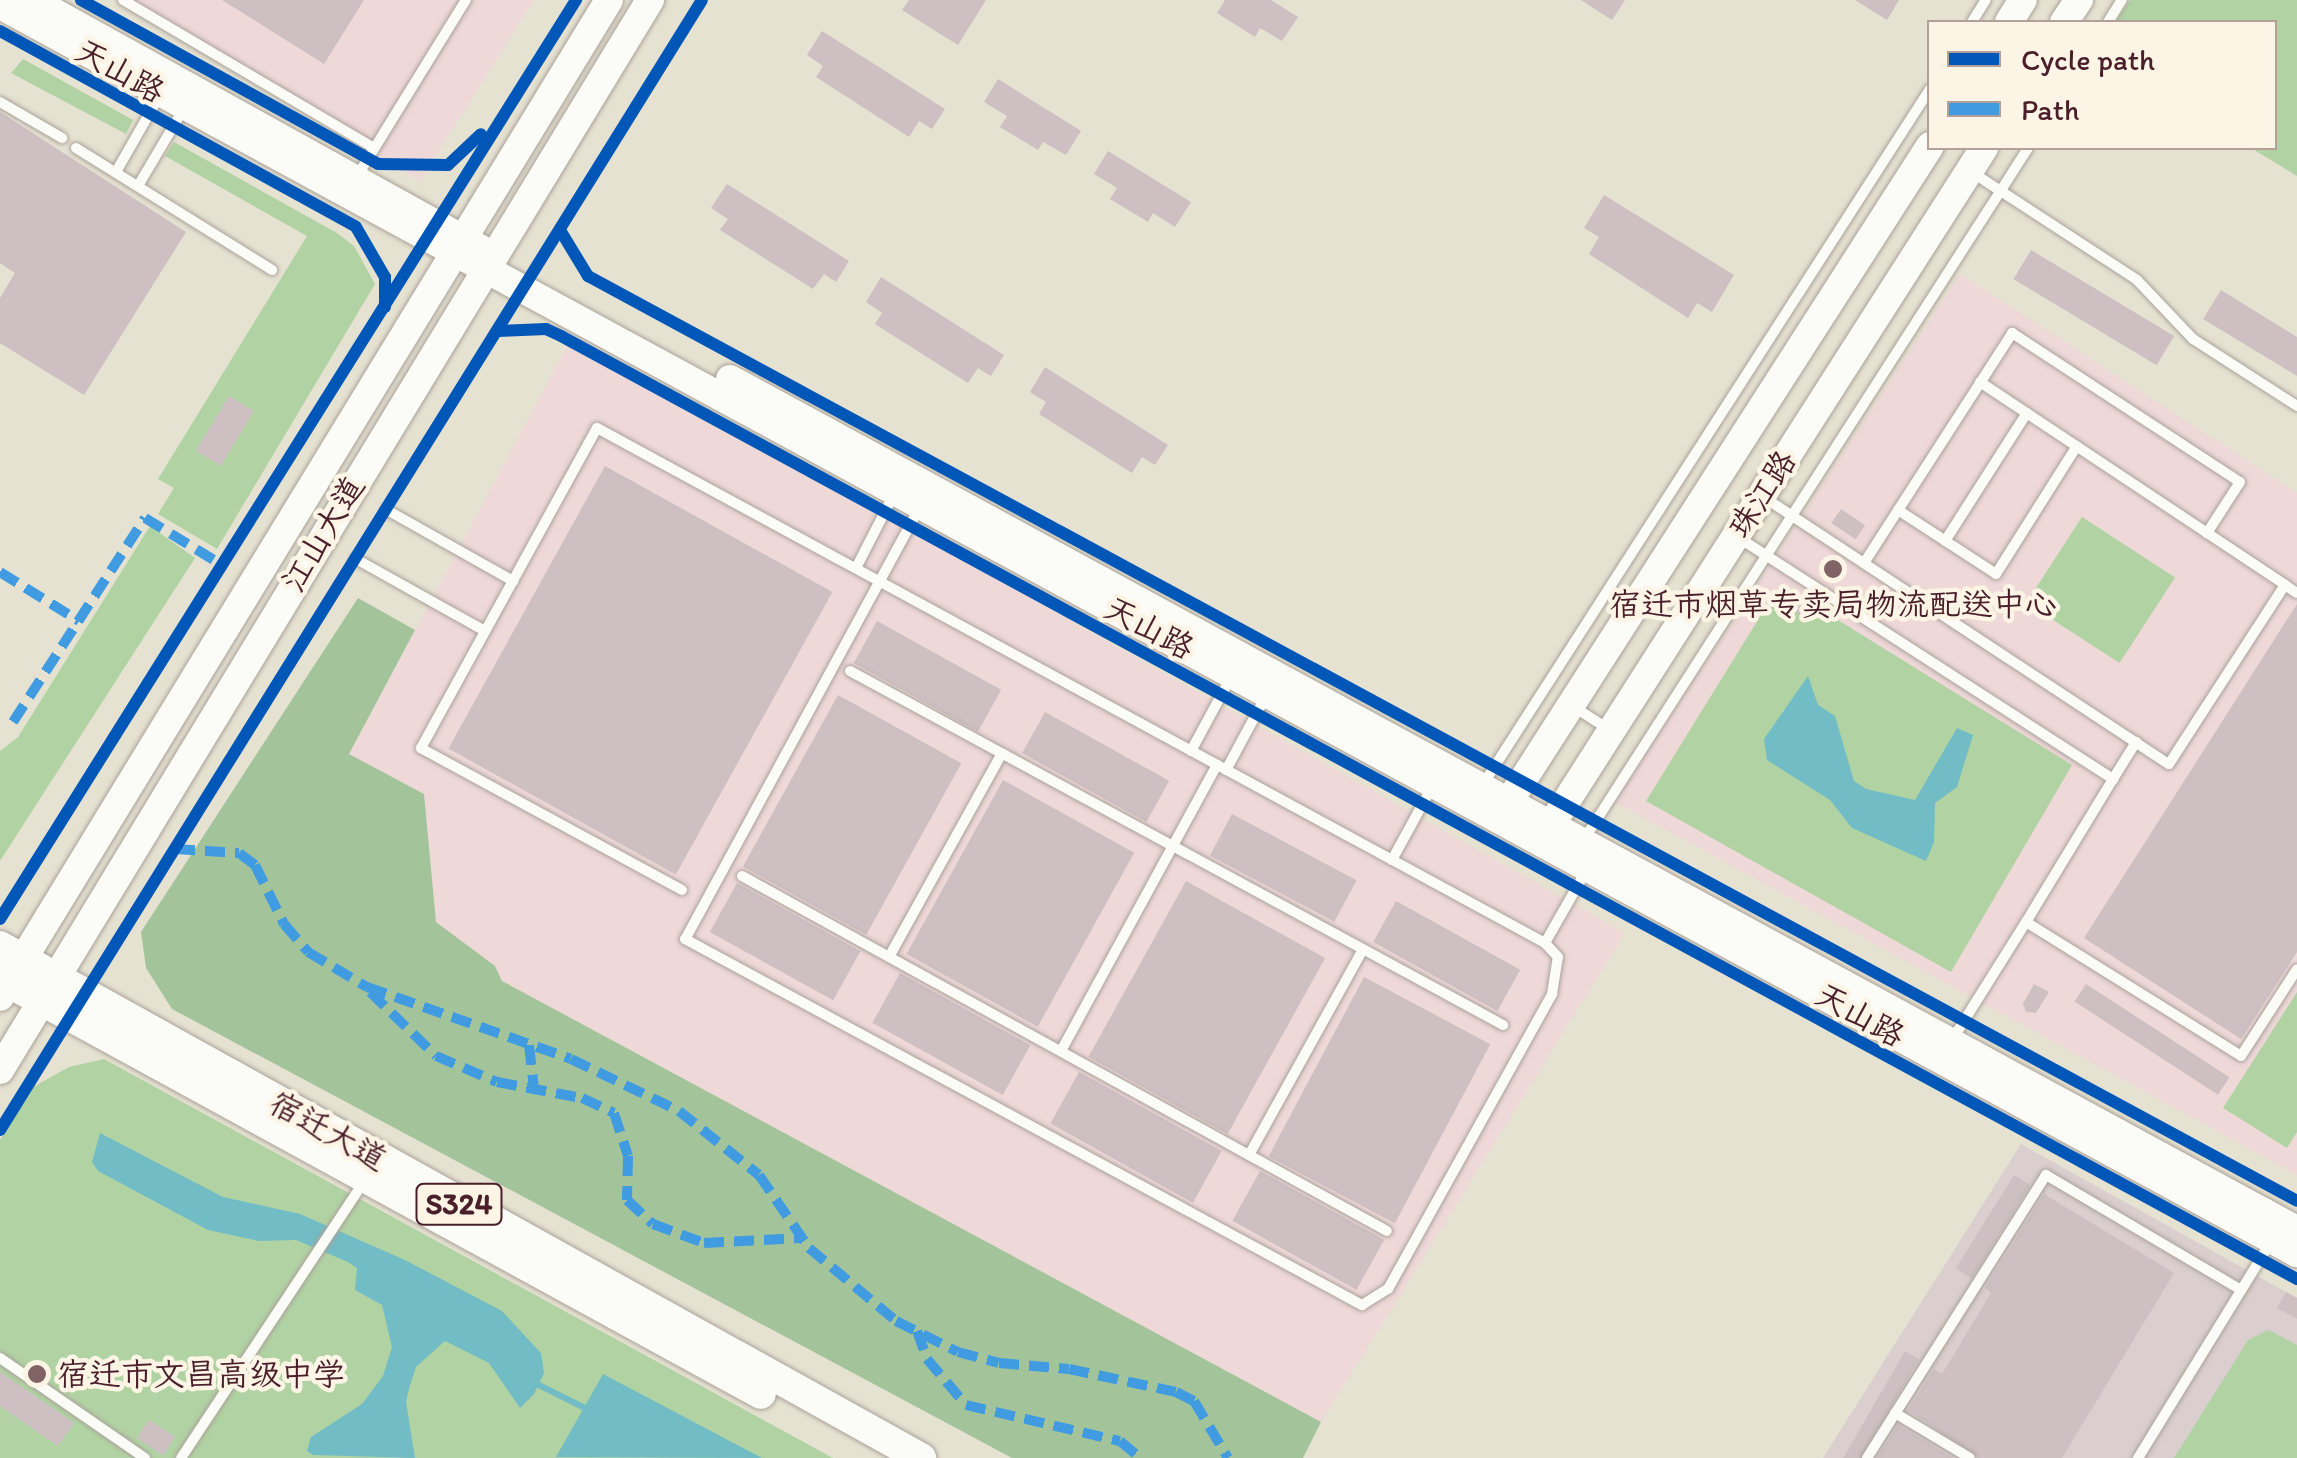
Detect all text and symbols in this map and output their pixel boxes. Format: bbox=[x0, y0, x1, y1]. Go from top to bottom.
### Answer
legend bbox=[1927, 20, 2277, 150]
street label: 天山路 bbox=[69, 31, 171, 111]
text: Cycle path bbox=[2021, 41, 2155, 78]
text: Path bbox=[2021, 91, 2079, 128]
street label: 珠江路 bbox=[1720, 443, 1804, 545]
street label: 江山大道 bbox=[274, 469, 372, 599]
marker: 宿迁市烟草专卖局物流配送中心 bbox=[1822, 558, 1844, 580]
place label: 宿迁市烟草专卖局物流配送中心 bbox=[1609, 585, 2057, 623]
street label: 天山路 bbox=[1098, 589, 1200, 667]
street label: 天山路 bbox=[1809, 975, 1911, 1055]
street label: 宿迁大道 bbox=[263, 1083, 393, 1179]
road number: S324 bbox=[414, 1179, 504, 1229]
place label: 宿迁市文昌高级中学 bbox=[57, 1355, 345, 1393]
marker: 宿迁市文昌高级中学 bbox=[26, 1363, 48, 1385]

